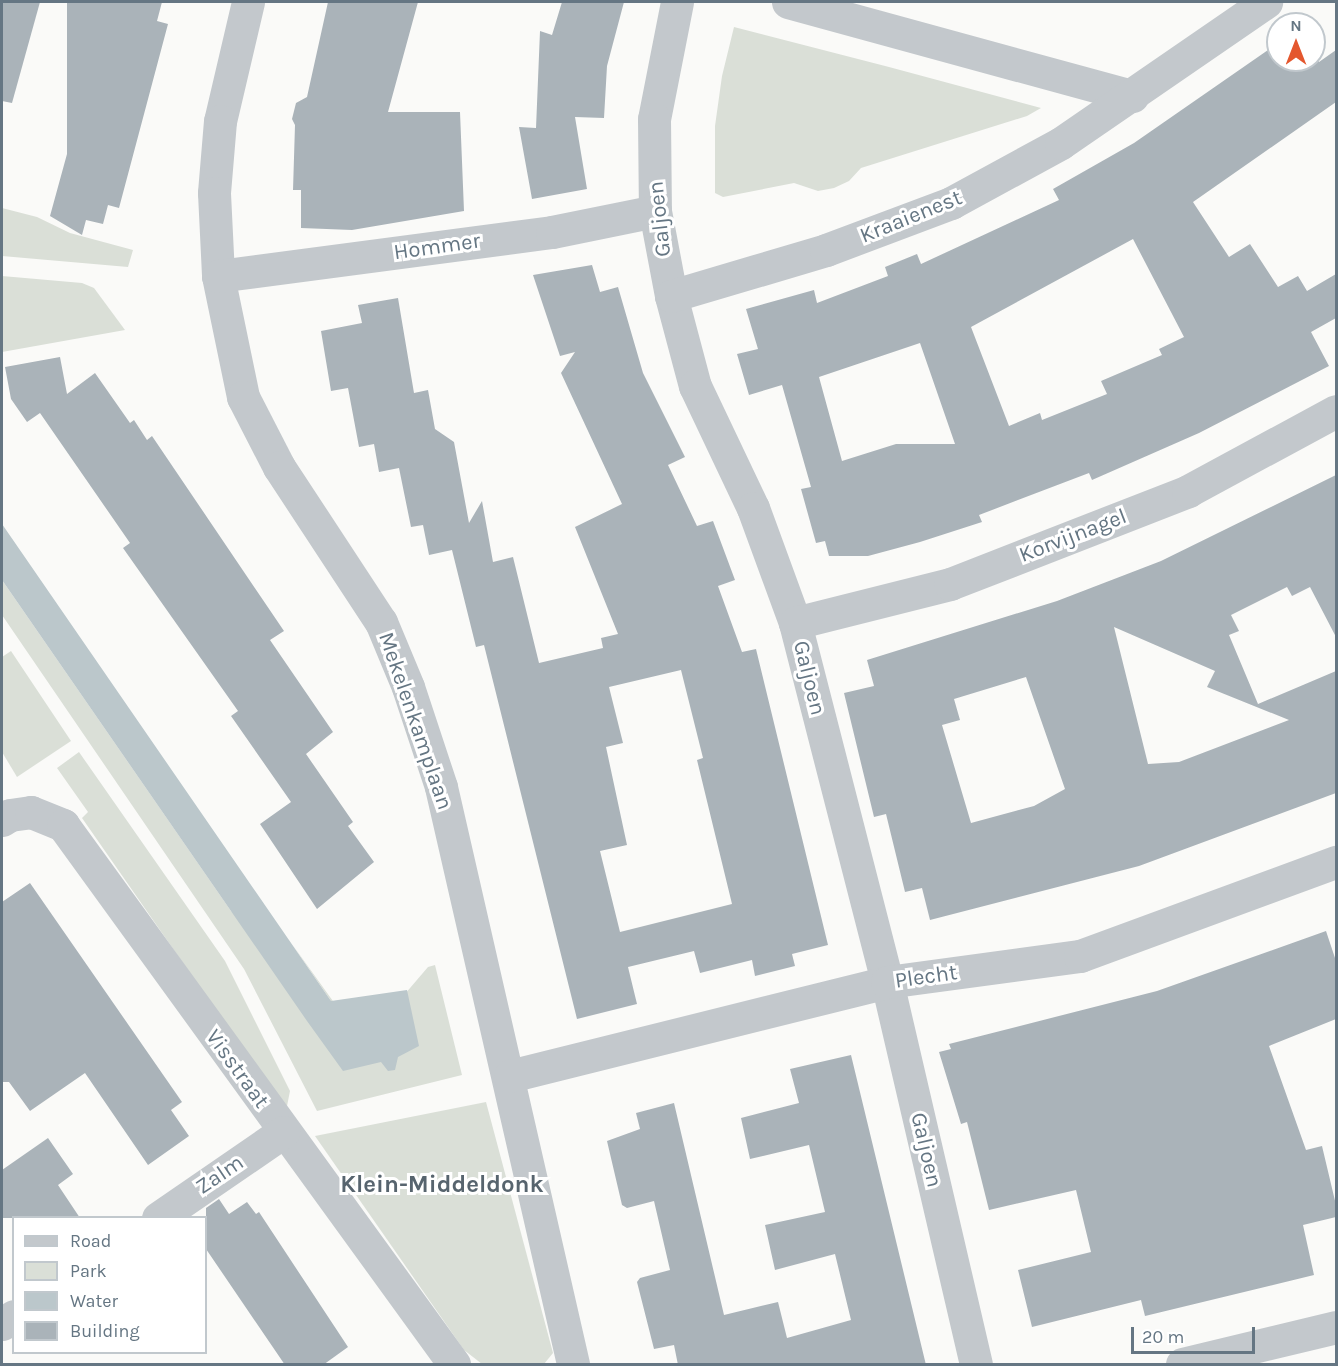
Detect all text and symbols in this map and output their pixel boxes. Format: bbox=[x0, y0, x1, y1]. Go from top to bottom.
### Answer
north arrow bbox=[1266, 12, 1326, 72]
text: N bbox=[1290, 16, 1302, 35]
street label: Galjoen bbox=[643, 180, 677, 258]
street label: Kraaienest bbox=[856, 185, 966, 249]
street label: Hommer bbox=[392, 228, 482, 266]
street label: Korvijnagel bbox=[1015, 503, 1131, 569]
street label: Mekelenkamplaan bbox=[372, 629, 458, 813]
street label: Galjoen bbox=[787, 638, 831, 718]
street label: Plecht bbox=[893, 960, 959, 994]
street label: Visstraat bbox=[200, 1025, 274, 1113]
street label: Galjoen bbox=[905, 1110, 947, 1190]
street label: Zalm bbox=[191, 1150, 249, 1200]
district label: Klein-Middeldonk bbox=[340, 1171, 544, 1199]
legend bbox=[12, 1216, 207, 1354]
text: Road bbox=[70, 1230, 111, 1252]
text: Park bbox=[70, 1260, 107, 1282]
text: Water bbox=[70, 1290, 118, 1312]
scale bar bbox=[1134, 1315, 1258, 1353]
text: Building bbox=[70, 1320, 140, 1342]
text: 20 m bbox=[1142, 1326, 1184, 1348]

